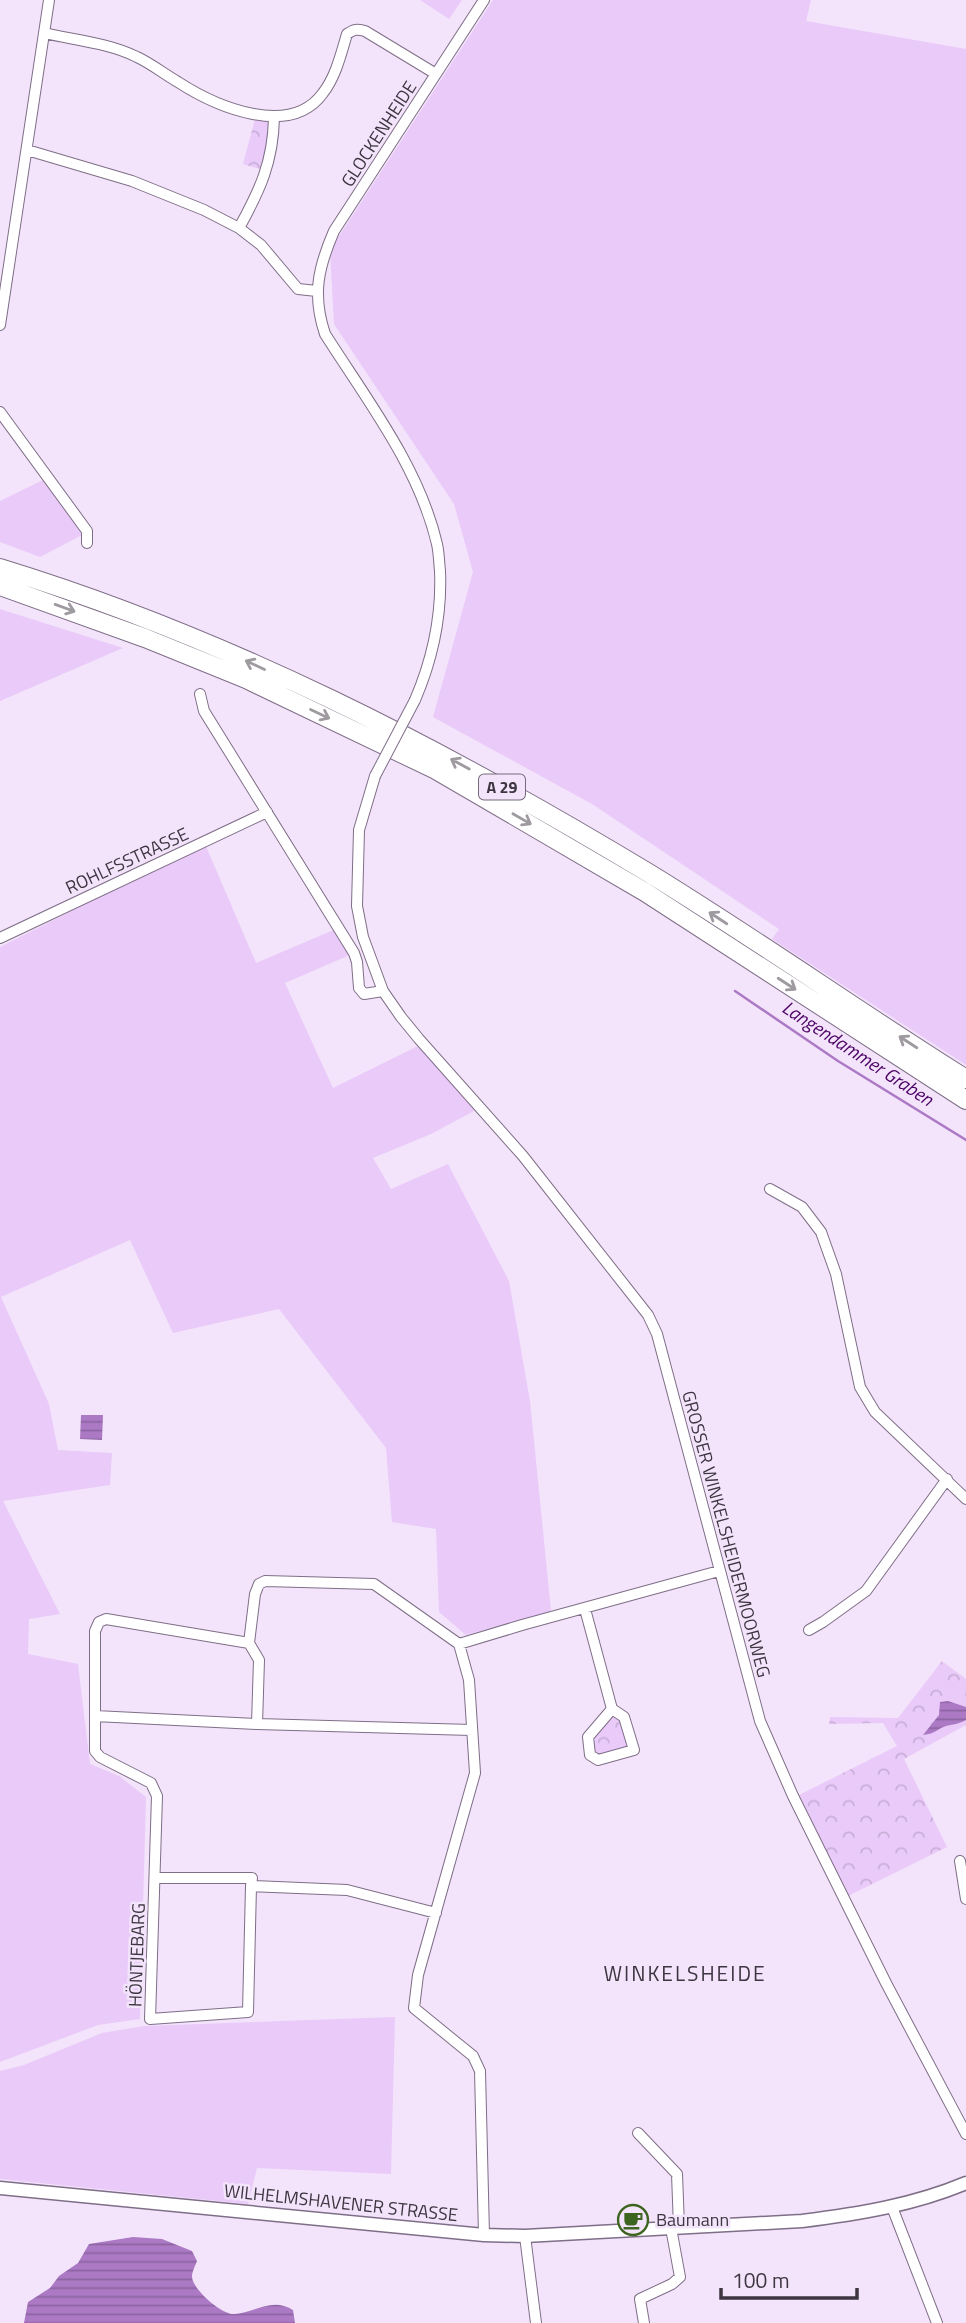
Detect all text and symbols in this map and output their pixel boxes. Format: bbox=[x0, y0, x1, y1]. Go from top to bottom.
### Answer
street label: GLOCKENHEIDE bbox=[334, 75, 423, 192]
one-way arrow bbox=[53, 603, 75, 615]
one-way arrow bbox=[245, 658, 266, 671]
one-way arrow bbox=[309, 707, 330, 721]
one-way arrow bbox=[450, 757, 470, 771]
road number: A 29 bbox=[479, 774, 525, 800]
one-way arrow bbox=[511, 812, 531, 826]
street label: ROHLFSSTRASSE bbox=[61, 820, 193, 901]
one-way arrow bbox=[709, 911, 728, 925]
one-way arrow bbox=[777, 977, 797, 991]
water label: Langendammer Graben bbox=[777, 993, 940, 1113]
one-way arrow bbox=[899, 1035, 919, 1049]
street label: GROSSER WINKELSHEIDERMOORWEG bbox=[675, 1388, 778, 1680]
street label: HÖNTJEBARG bbox=[121, 1902, 152, 2008]
district label: WINKELSHEIDE bbox=[603, 1957, 767, 1989]
street label: WILHELMSHAVENER STRASSE bbox=[223, 2177, 459, 2228]
cafe icon: Baumann bbox=[616, 2203, 650, 2237]
place label: Baumann bbox=[656, 2206, 729, 2233]
scale bar bbox=[721, 2256, 858, 2300]
text: 100 m bbox=[732, 2264, 789, 2296]

